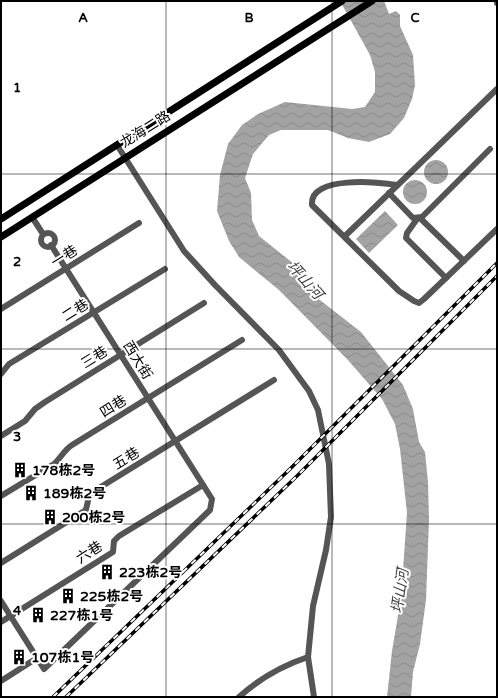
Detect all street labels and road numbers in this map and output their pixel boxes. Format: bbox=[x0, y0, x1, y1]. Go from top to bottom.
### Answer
street label: 龙海二路 bbox=[117, 107, 174, 151]
street label: 一巷 bbox=[48, 242, 81, 271]
street label: 二巷 bbox=[59, 296, 92, 325]
street label: 西大街 bbox=[119, 338, 156, 383]
street label: 三巷 bbox=[78, 343, 111, 372]
street label: 四巷 bbox=[97, 392, 130, 421]
street label: 五巷 bbox=[110, 444, 143, 473]
street label: 六巷 bbox=[73, 538, 106, 567]

